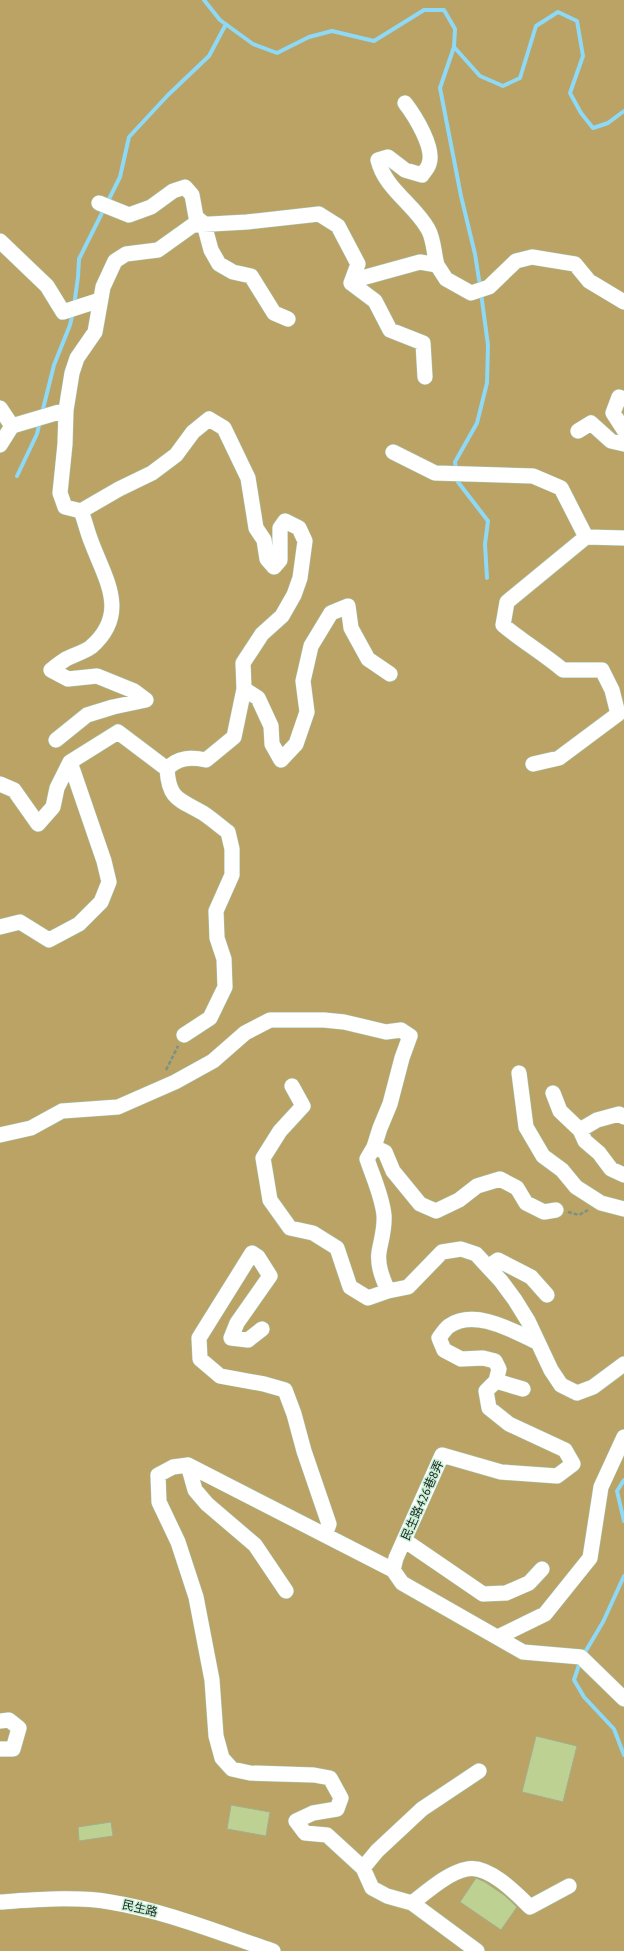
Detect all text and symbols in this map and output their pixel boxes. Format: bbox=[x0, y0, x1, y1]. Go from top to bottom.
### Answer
street label: 民生路426巷8弄 bbox=[398, 1458, 446, 1542]
street label: 民生路 bbox=[121, 1897, 159, 1919]

